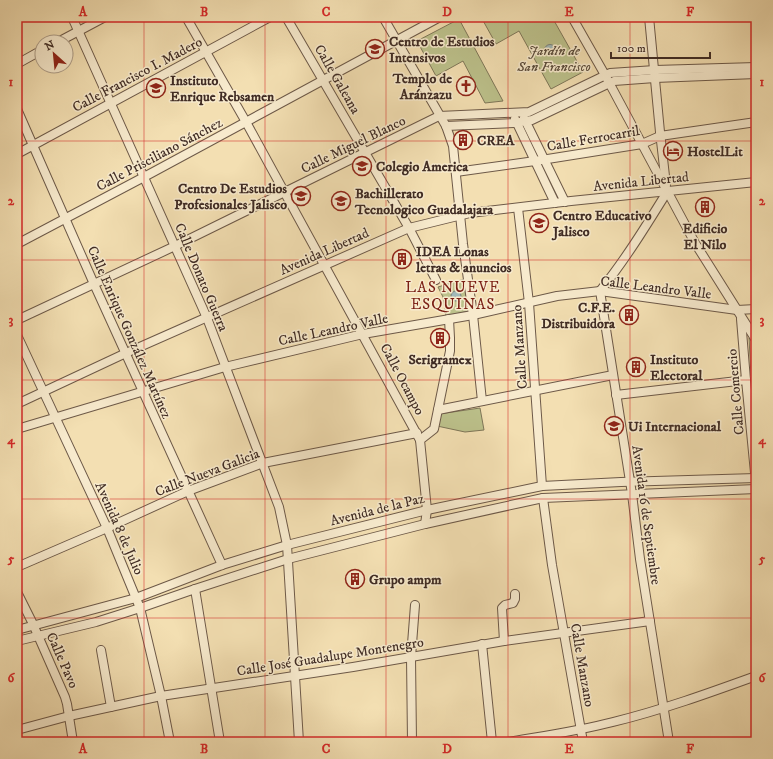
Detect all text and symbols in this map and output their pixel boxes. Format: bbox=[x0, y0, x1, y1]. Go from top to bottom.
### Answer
text: A bbox=[78, 4, 88, 20]
text: B bbox=[200, 4, 208, 20]
text: C bbox=[322, 4, 331, 20]
text: D bbox=[442, 4, 452, 20]
text: E bbox=[564, 4, 574, 20]
text: F bbox=[686, 4, 695, 20]
street label: Calle Francisco I. Madero bbox=[69, 33, 206, 117]
place label: Centro de Estudios Intensivos bbox=[389, 33, 495, 67]
north arrow bbox=[34, 34, 74, 74]
scale bar bbox=[611, 34, 710, 60]
text: N bbox=[43, 38, 57, 54]
school or university icon: Centro de Estudios Intensivos bbox=[364, 38, 386, 60]
text: 100 m bbox=[617, 41, 646, 56]
street label: Calle Galeana bbox=[310, 42, 364, 118]
park label: Jardín de San Francisco bbox=[516, 42, 591, 76]
place label: Templo de Aránzazu bbox=[392, 70, 452, 104]
place label: Instituto Enrique Rebsamen bbox=[170, 72, 275, 106]
text: 1 bbox=[9, 74, 14, 90]
text: 1 bbox=[760, 74, 765, 90]
church icon: Templo de Aránzazu bbox=[455, 75, 477, 97]
school or university icon: Instituto Enrique Rebsamen bbox=[145, 77, 167, 99]
street label: Calle Miguel Blanco bbox=[298, 112, 409, 178]
street label: Calle Prisciliano Sánchez bbox=[93, 114, 226, 196]
street label: Calle Ferrocarril bbox=[545, 122, 642, 156]
building icon: CREA bbox=[452, 129, 474, 151]
place label: CREA bbox=[477, 132, 516, 150]
hotel icon: HostelLit bbox=[662, 140, 684, 162]
place label: HostelLit bbox=[687, 143, 743, 161]
school or university icon: Colegio America bbox=[351, 155, 373, 177]
place label: Colegio America bbox=[376, 158, 469, 176]
street label: Avenida Libertad bbox=[592, 168, 690, 196]
place label: Centro De Estudios Profesionales Jalisco bbox=[174, 180, 287, 214]
school or university icon: Centro De Estudios Profesionales Jalisco bbox=[290, 185, 312, 207]
place label: Bachillerato Tecnologico Guadalajara bbox=[354, 185, 494, 219]
school or university icon: Bachillerato Tecnologico Guadalajara bbox=[330, 190, 352, 212]
text: 2 bbox=[8, 193, 15, 209]
text: 2 bbox=[759, 193, 766, 209]
building icon: Edificio El Nilo bbox=[694, 196, 716, 218]
place label: Centro Educativo Jalisco bbox=[551, 207, 652, 241]
school or university icon: Centro Educativo Jalisco bbox=[528, 212, 550, 234]
place label: Edificio El Nilo bbox=[683, 220, 728, 254]
street label: Calle Donato Guerra bbox=[170, 221, 232, 334]
street label: Avenida Libertad bbox=[277, 224, 372, 280]
street label: Calle Enrique González Martínez bbox=[83, 243, 175, 422]
place label: IDEA Lonas letras & anuncios bbox=[415, 243, 512, 277]
building icon: IDEA Lonas letras & anuncios bbox=[391, 248, 413, 270]
street label: Calle Leandro Valle bbox=[599, 272, 713, 304]
district label: LAS NUEVE ESQUINAS bbox=[405, 278, 501, 314]
place label: C.F.E. Distribuidora bbox=[541, 299, 616, 333]
street label: Calle Manzano bbox=[508, 304, 532, 390]
building icon: C.F.E. Distribuidora bbox=[618, 304, 640, 326]
street label: Calle Leandro Valle bbox=[277, 310, 390, 350]
text: 3 bbox=[9, 312, 14, 328]
text: 3 bbox=[760, 312, 765, 328]
building icon: Serigramex bbox=[429, 327, 451, 349]
street label: Calle Ocampo bbox=[376, 341, 429, 419]
street label: Calle Comercio bbox=[723, 348, 749, 436]
place label: Serigramex bbox=[408, 351, 472, 369]
place label: Instituto Electoral bbox=[650, 351, 703, 385]
building icon: Instituto Electoral bbox=[625, 356, 647, 378]
school or university icon: Ui Internacional bbox=[603, 415, 625, 437]
place label: Ui Internacional bbox=[628, 418, 722, 436]
text: 4 bbox=[6, 432, 15, 449]
text: 4 bbox=[757, 432, 766, 449]
street label: Avenida 16 de Septiembre bbox=[627, 444, 665, 586]
street label: Calle Nueva Galicia bbox=[153, 445, 262, 501]
street label: Avenida 8 de Julio bbox=[91, 479, 148, 578]
street label: Avenida de la Paz bbox=[328, 490, 426, 530]
text: 5 bbox=[7, 551, 15, 567]
text: 5 bbox=[758, 551, 766, 567]
building icon: Grupo ampm bbox=[344, 568, 366, 590]
place label: Grupo ampm bbox=[369, 571, 442, 589]
street label: Calle Manzano bbox=[566, 622, 598, 709]
street label: Calle Pavo bbox=[42, 630, 82, 691]
street label: Calle José Guadalupe Montenegro bbox=[235, 633, 425, 681]
text: 6 bbox=[8, 670, 16, 686]
text: 6 bbox=[759, 670, 767, 686]
text: A bbox=[78, 741, 88, 757]
text: B bbox=[200, 741, 208, 757]
text: C bbox=[322, 741, 331, 757]
text: D bbox=[442, 741, 452, 757]
text: E bbox=[564, 741, 574, 757]
text: F bbox=[686, 741, 695, 757]

